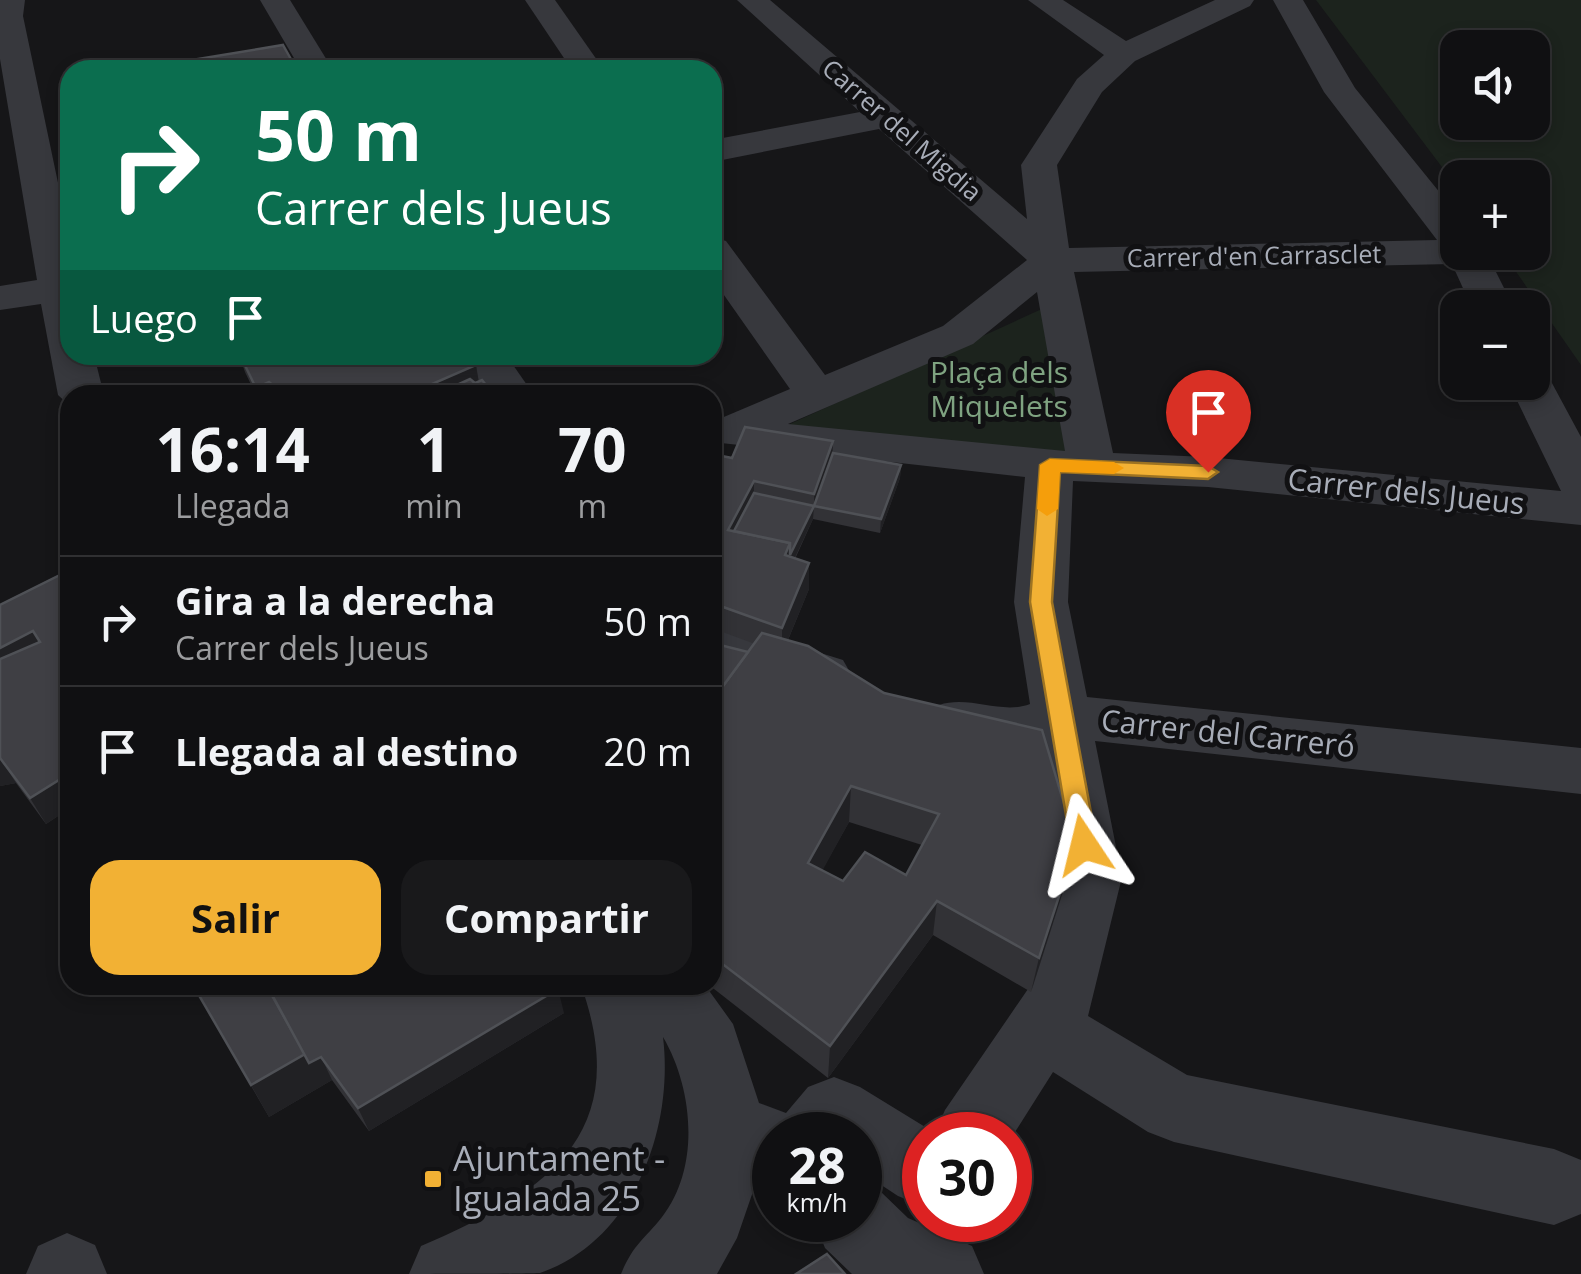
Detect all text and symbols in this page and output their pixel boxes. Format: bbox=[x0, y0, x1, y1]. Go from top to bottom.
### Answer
map controls bbox=[1440, 30, 1550, 400]
button: sound bbox=[1440, 30, 1550, 140]
street label: Carrer del Migdia bbox=[816, 51, 990, 208]
text: 50 m bbox=[255, 86, 422, 182]
icon: right bbox=[90, 100, 220, 230]
button: + bbox=[1440, 160, 1550, 270]
text: Carrer dels Jueus bbox=[255, 177, 612, 238]
street label: Carrer d'en Carrasclet bbox=[1126, 236, 1382, 274]
icon: arrive bbox=[218, 290, 273, 345]
button: − bbox=[1440, 290, 1550, 400]
text: Luego bbox=[90, 292, 198, 344]
park label: Plaça dels Miquelets bbox=[930, 351, 1068, 426]
pin bbox=[1166, 370, 1251, 473]
icon: arrive bbox=[1181, 385, 1236, 440]
text: 16:14 bbox=[155, 408, 310, 490]
text: 1 bbox=[417, 408, 451, 490]
text: 70 bbox=[558, 408, 627, 490]
street label: Carrer dels Jueus bbox=[1286, 458, 1527, 523]
text: Llegada bbox=[175, 484, 290, 527]
text: min bbox=[405, 484, 463, 527]
text: m bbox=[577, 484, 607, 527]
text: Gira a la derecha bbox=[175, 574, 495, 626]
icon: right bbox=[90, 594, 145, 649]
text: 50 m bbox=[603, 595, 692, 647]
text: Carrer dels Jueus bbox=[175, 626, 429, 669]
street label: Carrer del Carreró bbox=[1099, 699, 1357, 766]
icon: arrive bbox=[90, 724, 145, 779]
text: Llegada al destino bbox=[175, 725, 518, 777]
text: 20 m bbox=[603, 725, 692, 777]
position arrow bbox=[1032, 793, 1136, 897]
button: Salir bbox=[90, 860, 381, 975]
button: Compartir bbox=[401, 860, 692, 975]
speed limit sign: 30 bbox=[902, 1112, 1032, 1242]
text: 28 bbox=[788, 1131, 846, 1199]
place label: Ajuntament - Igualada 25 bbox=[453, 1134, 665, 1221]
marker: Ajuntament - Igualada 25 bbox=[422, 1168, 444, 1190]
text: km/h bbox=[787, 1185, 847, 1219]

